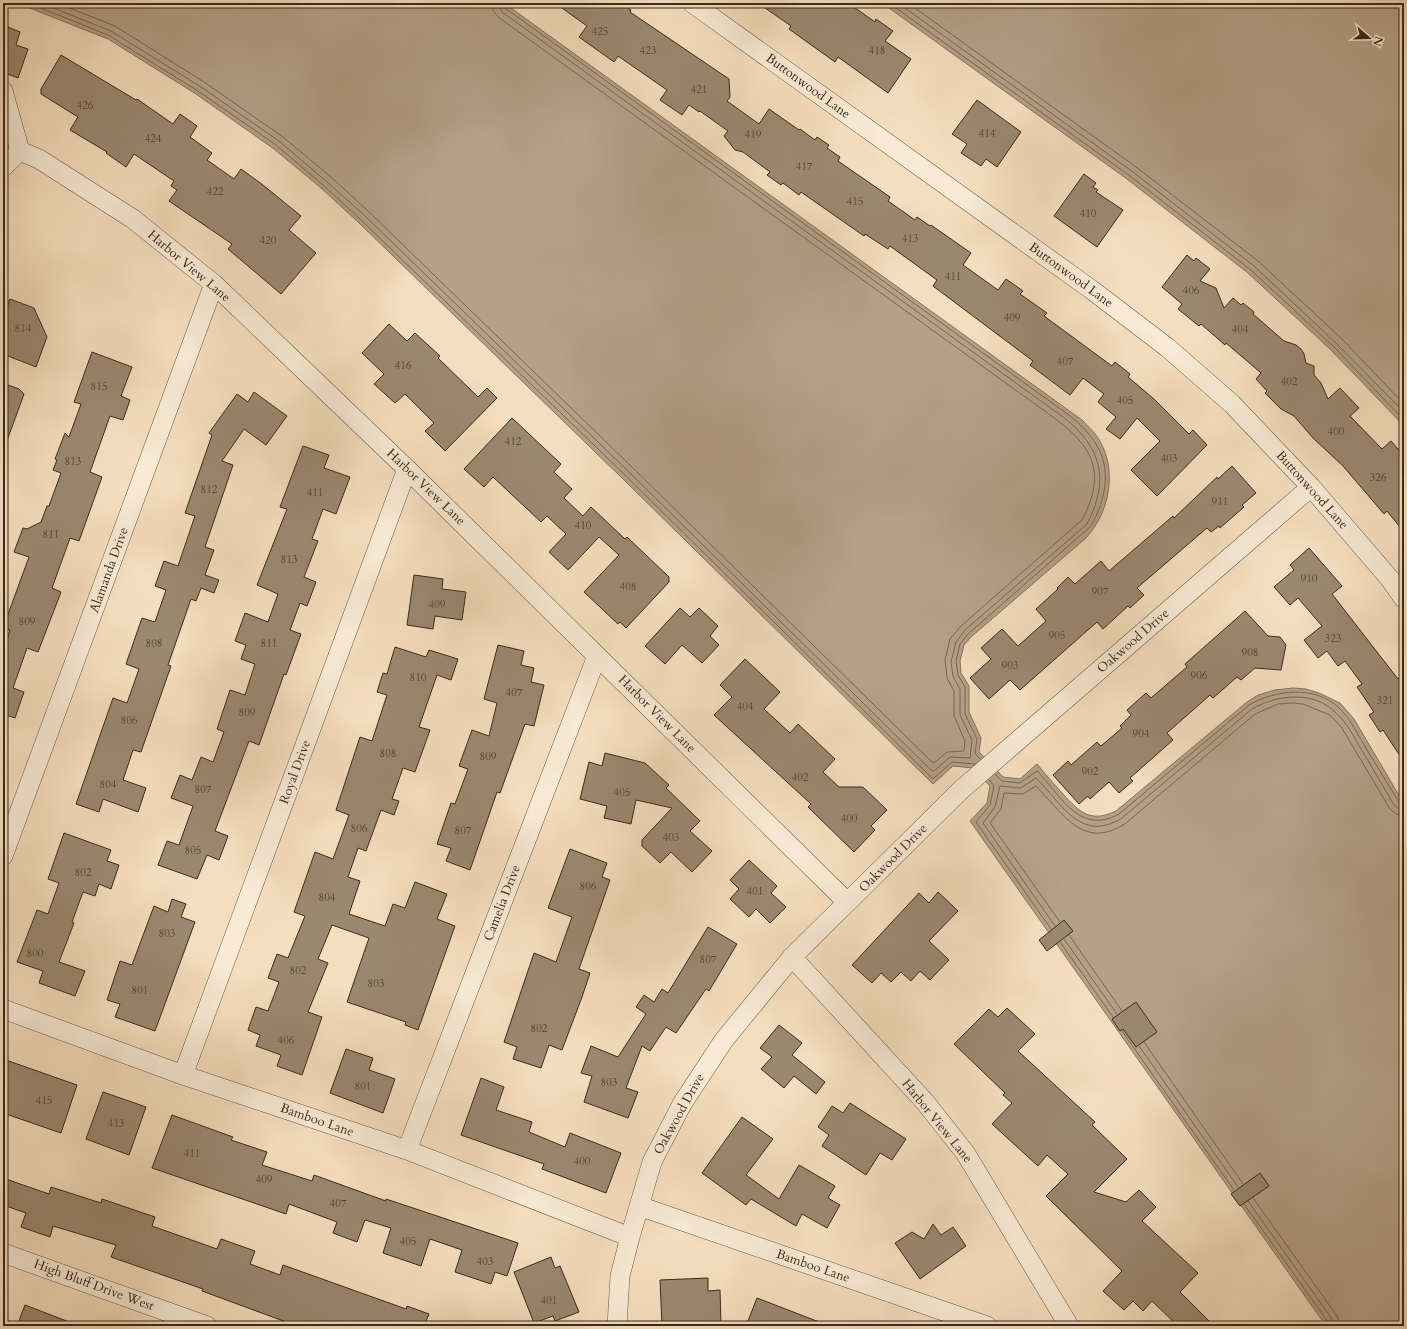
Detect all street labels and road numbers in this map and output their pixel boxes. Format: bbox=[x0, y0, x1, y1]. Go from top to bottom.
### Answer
street label: Buttonwood Lane bbox=[762, 49, 854, 123]
street label: Harbor View Lane bbox=[144, 226, 234, 306]
street label: Buttonwood Lane bbox=[1025, 238, 1117, 312]
street label: Harbor View Lane bbox=[383, 445, 469, 529]
street label: Buttonwood Lane bbox=[1272, 447, 1352, 533]
street label: Alamanda Drive bbox=[85, 525, 133, 615]
street label: Oakwood Drive bbox=[1093, 605, 1173, 677]
street label: Harbor View Lane bbox=[614, 671, 700, 757]
street label: Royal Drive bbox=[275, 737, 315, 806]
street label: Oakwood Drive bbox=[855, 820, 931, 896]
street label: Camelia Drive bbox=[479, 862, 525, 944]
street label: Oakwood Drive bbox=[649, 1070, 709, 1158]
street label: Harbor View Lane bbox=[898, 1075, 977, 1167]
street label: Bamboo Lane bbox=[278, 1099, 356, 1141]
street label: Bamboo Lane bbox=[774, 1245, 852, 1287]
street label: High Bluff Drive West bbox=[31, 1255, 157, 1315]

